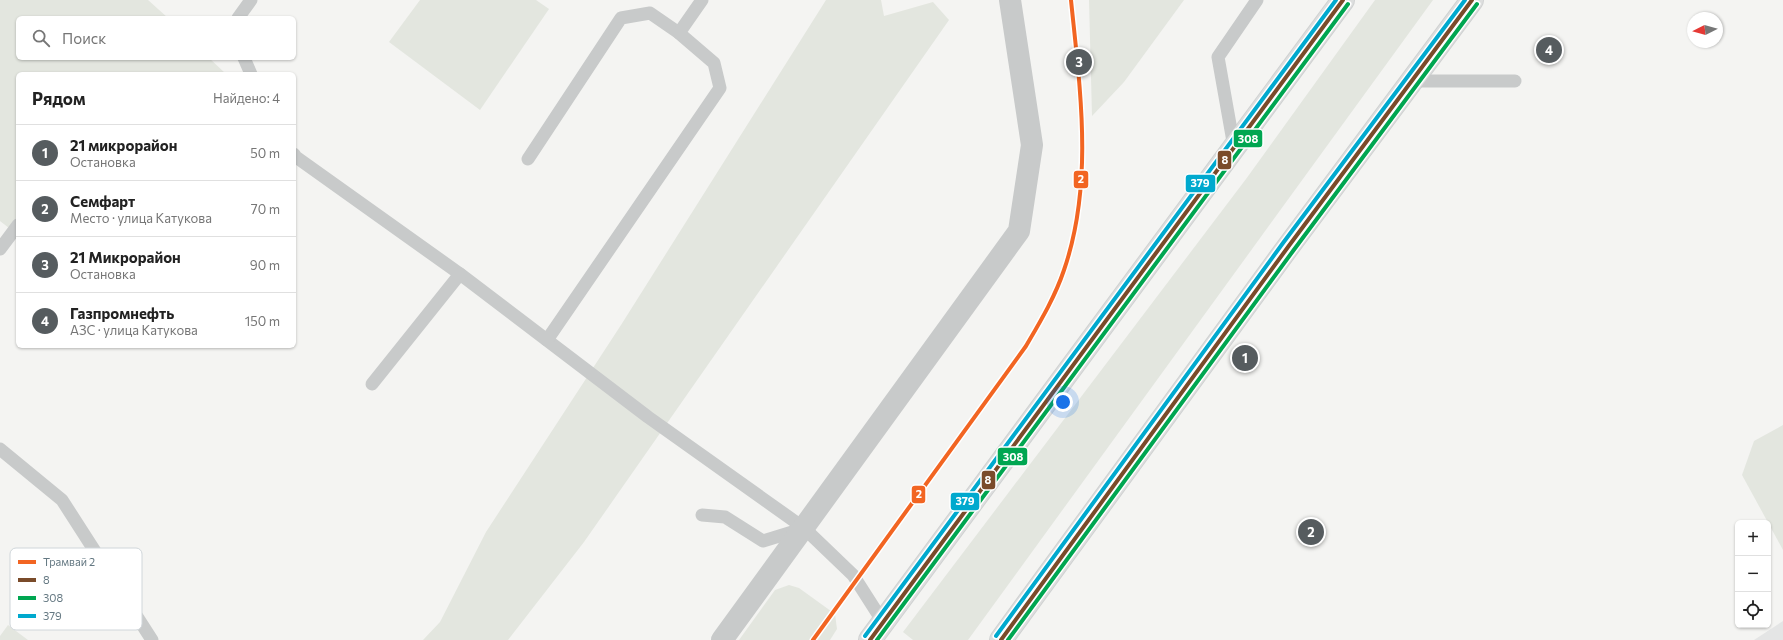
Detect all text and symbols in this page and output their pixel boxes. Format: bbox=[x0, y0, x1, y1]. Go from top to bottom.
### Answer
north arrow bbox=[1687, 12, 1723, 48]
search box bbox=[16, 16, 296, 60]
icon: search bbox=[30, 27, 52, 49]
text: Поиск bbox=[62, 29, 106, 47]
pin: 4 bbox=[1536, 35, 1562, 65]
pin: 3 bbox=[1066, 47, 1092, 77]
text: Рядом bbox=[32, 88, 86, 109]
text: Найдено: 4 bbox=[213, 90, 280, 106]
line badge: 308 bbox=[1233, 129, 1263, 148]
text: 308 bbox=[1238, 132, 1258, 145]
text: 21 микрорайон bbox=[70, 136, 177, 154]
text: 1 bbox=[42, 145, 48, 161]
text: 50 m bbox=[250, 145, 280, 161]
line badge: 8 bbox=[1217, 150, 1232, 170]
text: 8 bbox=[1222, 153, 1229, 166]
text: Остановка bbox=[70, 154, 136, 170]
line badge: 2 bbox=[1073, 170, 1089, 189]
text: 2 bbox=[1078, 172, 1084, 185]
line badge: 379 bbox=[1185, 174, 1216, 193]
text: 379 bbox=[1190, 176, 1210, 189]
text: Семфарт bbox=[70, 192, 135, 210]
text: 2 bbox=[41, 201, 49, 217]
text: 70 m bbox=[251, 201, 280, 217]
text: Место · улица Катукова bbox=[70, 210, 212, 226]
text: 21 Микрорайон bbox=[70, 248, 181, 266]
text: 3 bbox=[41, 257, 49, 273]
text: 90 m bbox=[250, 257, 280, 273]
text: Остановка bbox=[70, 266, 136, 282]
text: Газпромнефть bbox=[70, 304, 174, 322]
text: 4 bbox=[41, 313, 49, 329]
text: 150 m bbox=[245, 313, 280, 329]
text: АЗС · улица Катукова bbox=[70, 322, 198, 338]
pin: 1 bbox=[1232, 343, 1258, 373]
your location bbox=[1053, 392, 1073, 412]
line badge: 308 bbox=[997, 447, 1028, 466]
text: 308 bbox=[1003, 450, 1023, 463]
line badge: 8 bbox=[981, 470, 996, 490]
text: 8 bbox=[985, 473, 992, 486]
line badge: 2 bbox=[911, 485, 926, 504]
text: 2 bbox=[916, 487, 922, 500]
line badge: 379 bbox=[950, 492, 980, 511]
text: 379 bbox=[955, 494, 975, 507]
pin: 2 bbox=[1298, 517, 1324, 547]
map controls bbox=[1735, 520, 1771, 628]
button: + bbox=[1735, 520, 1771, 556]
legend bbox=[10, 548, 142, 630]
text: Трамвай 2 bbox=[43, 555, 95, 568]
button: − bbox=[1735, 556, 1771, 592]
text: 8 bbox=[43, 573, 50, 586]
text: 308 bbox=[43, 591, 63, 604]
button: locate bbox=[1735, 592, 1771, 628]
text: 379 bbox=[43, 609, 62, 622]

